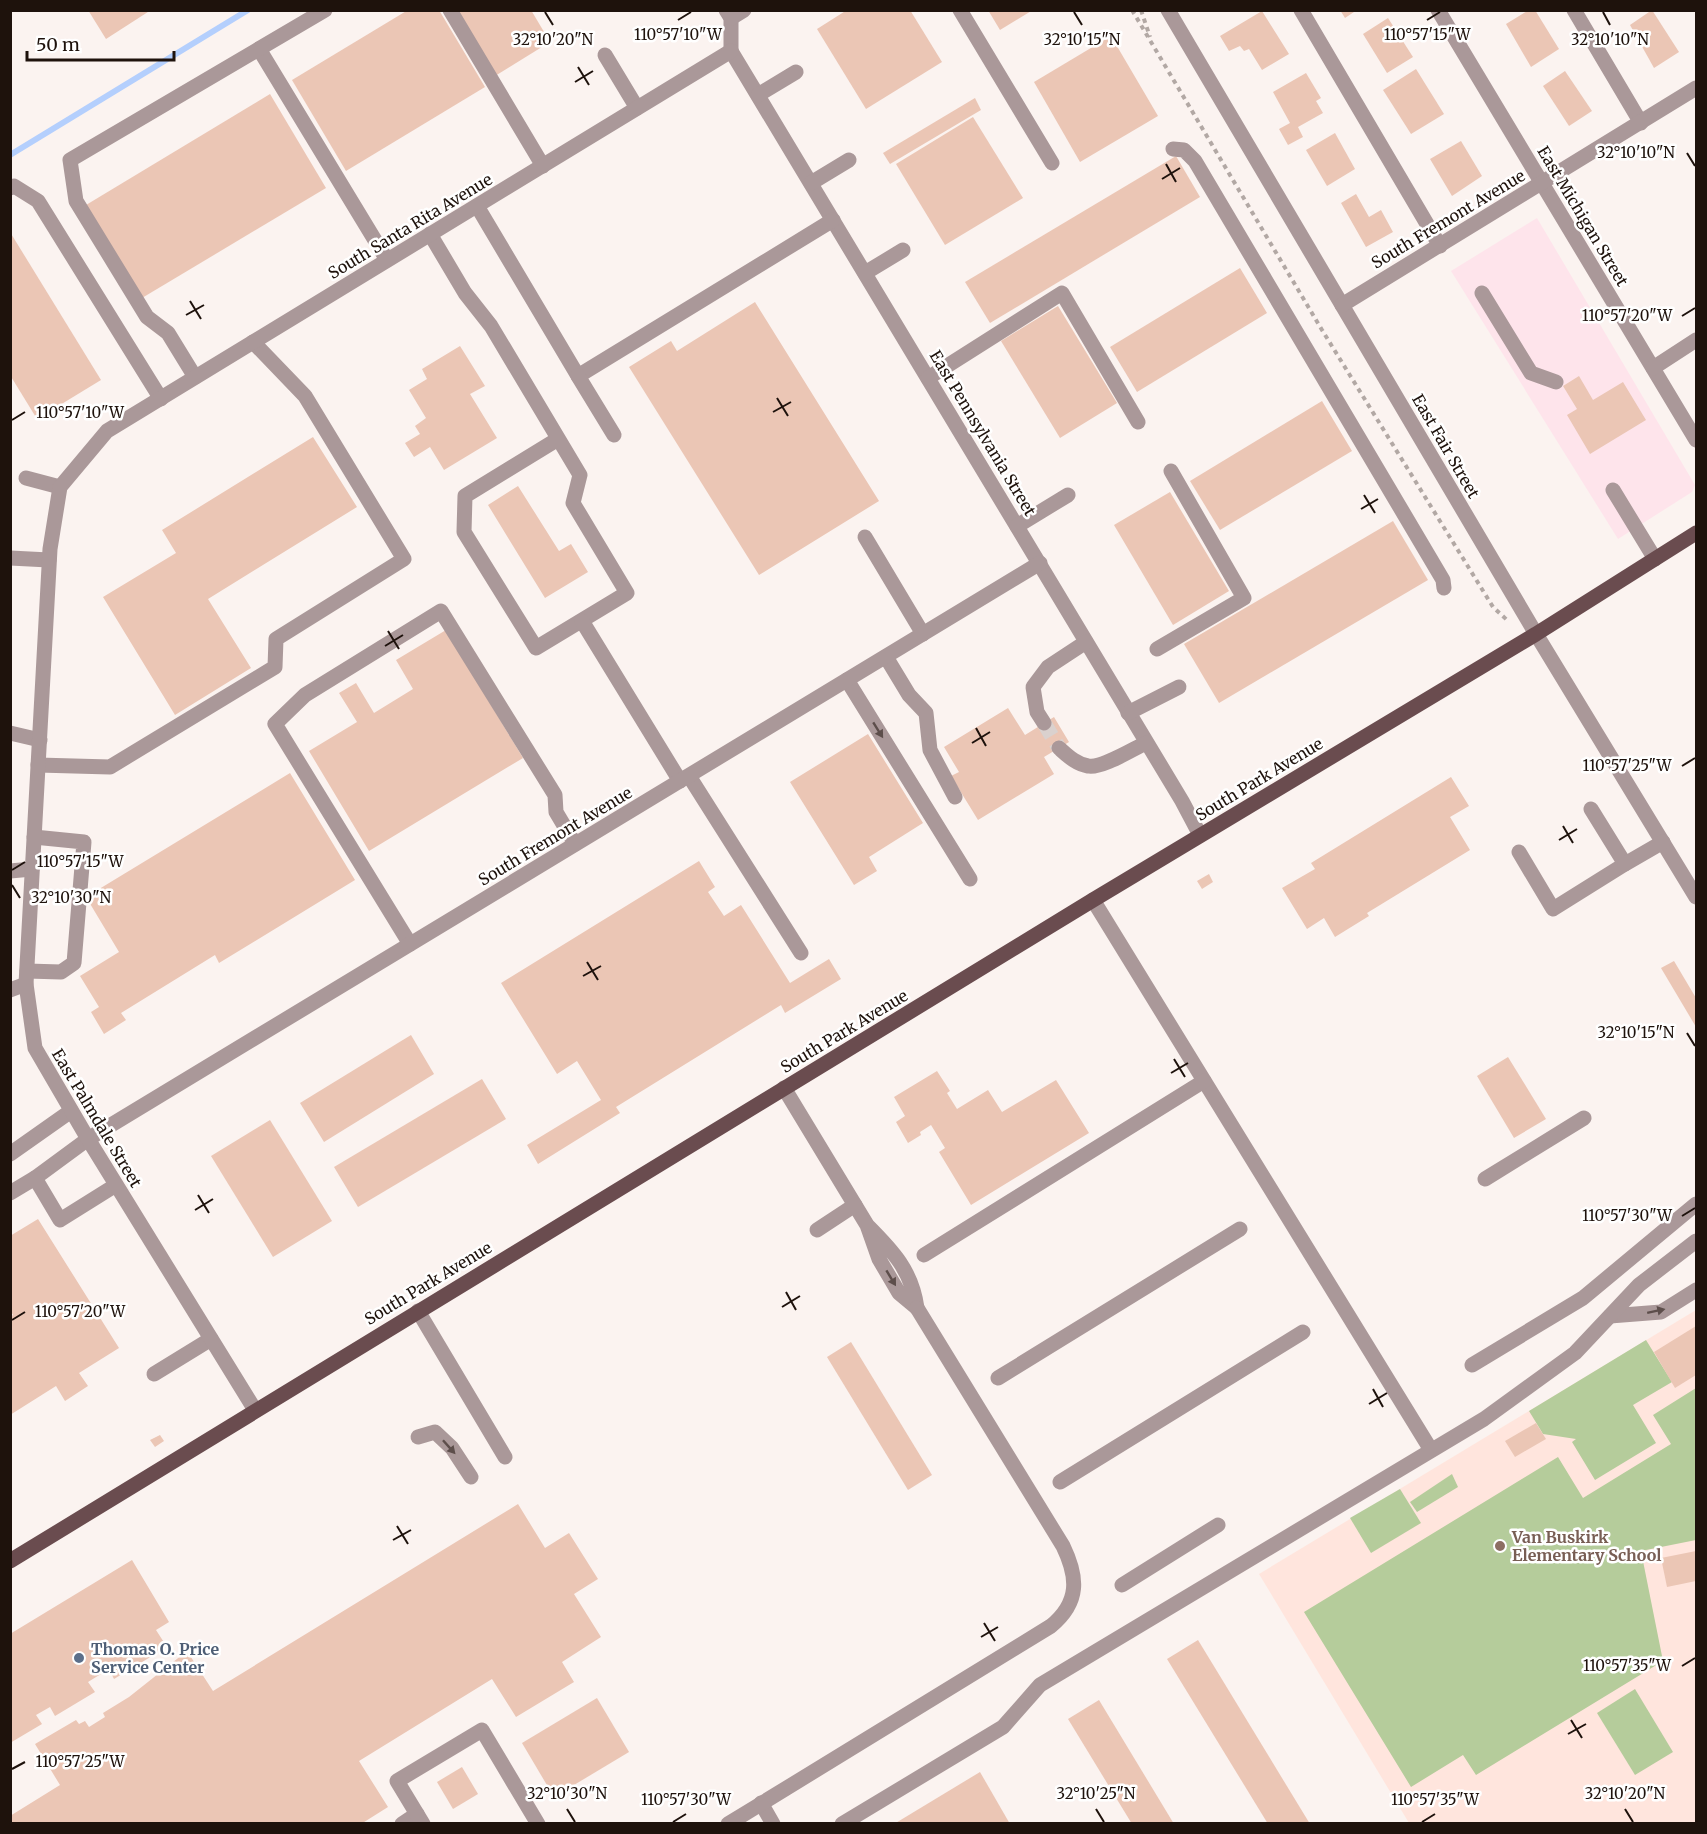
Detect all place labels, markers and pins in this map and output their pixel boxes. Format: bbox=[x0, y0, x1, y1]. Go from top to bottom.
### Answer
place label: Van Buskirk Elementary School bbox=[1511, 1527, 1661, 1565]
marker: Van Buskirk Elementary School bbox=[1493, 1539, 1507, 1553]
place label: Thomas O. Price Service Center bbox=[91, 1639, 219, 1677]
marker: Thomas O. Price Service Center bbox=[72, 1651, 86, 1665]

